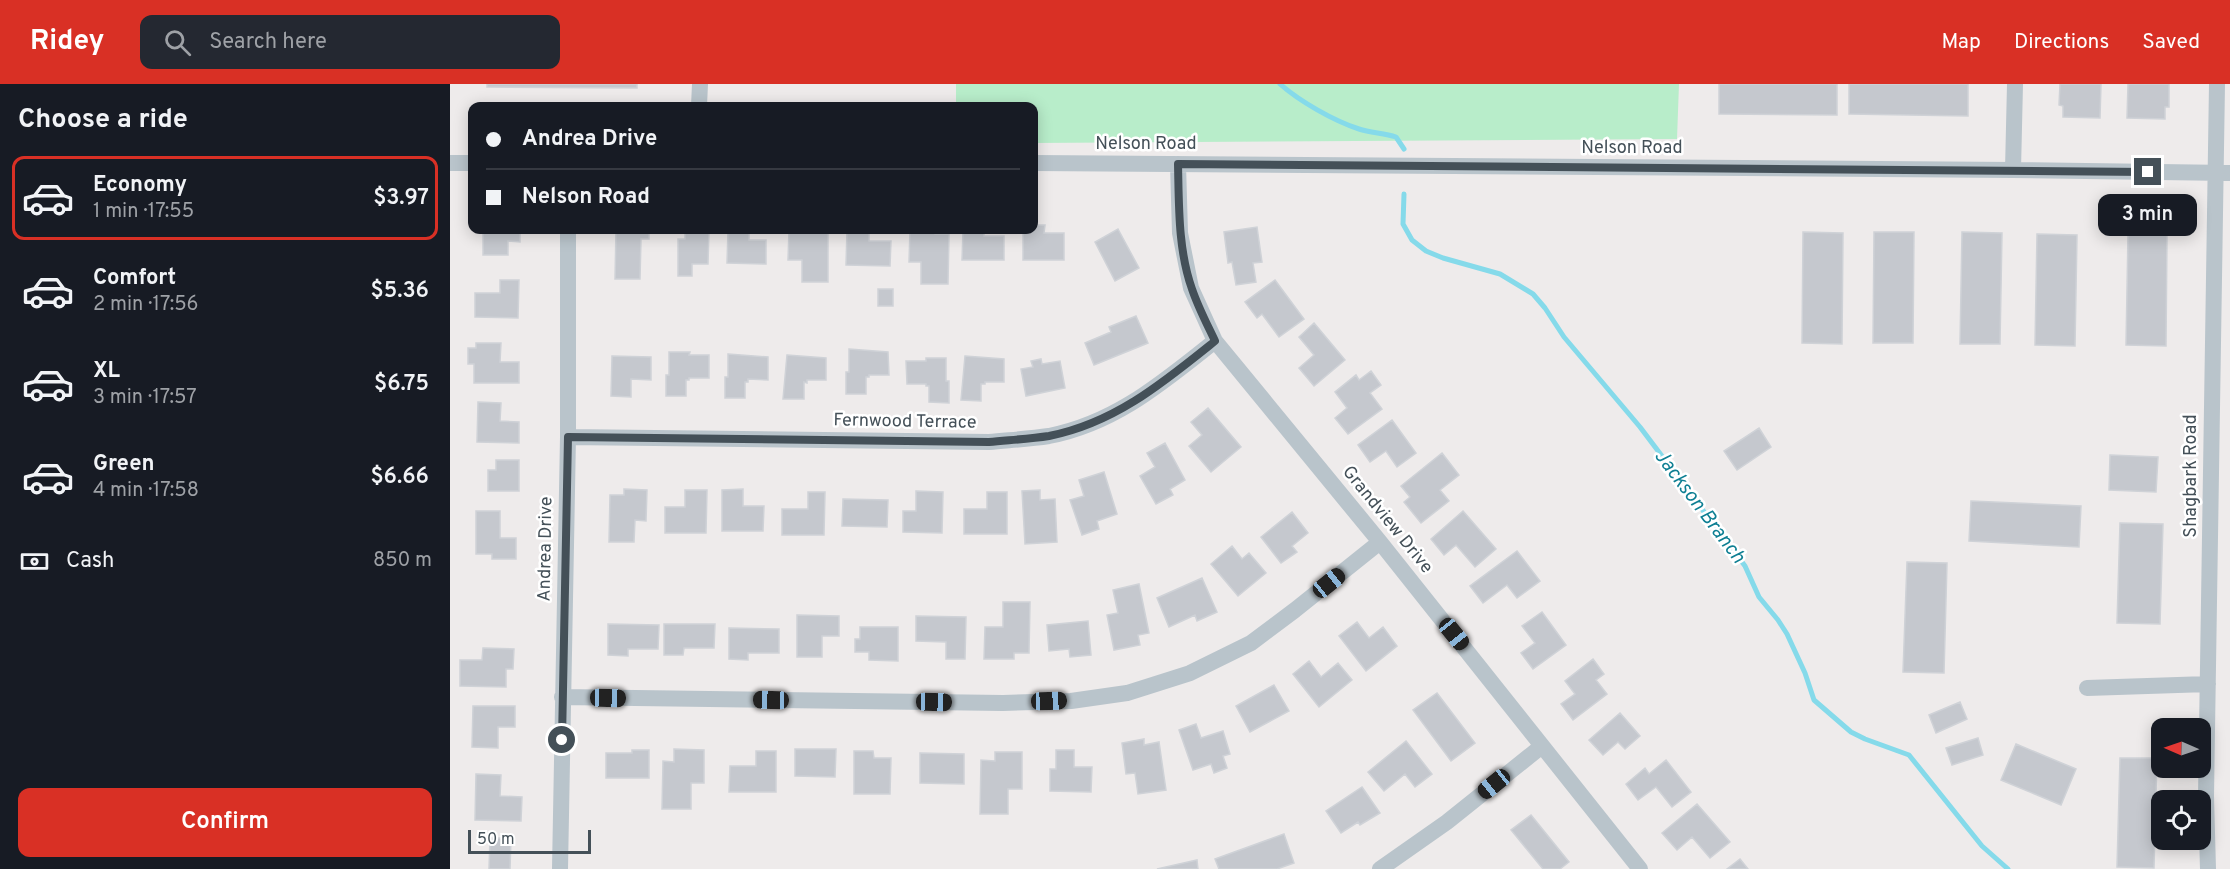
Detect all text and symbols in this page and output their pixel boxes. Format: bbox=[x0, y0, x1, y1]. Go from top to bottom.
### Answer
search box bbox=[140, 15, 560, 69]
text: Ridey bbox=[30, 24, 104, 60]
icon: search bbox=[161, 26, 194, 59]
text: Search here bbox=[209, 29, 327, 56]
text: Map bbox=[1941, 29, 1981, 56]
text: Directions bbox=[2014, 29, 2109, 56]
text: Saved bbox=[2142, 29, 2200, 56]
text: Choose a ride bbox=[18, 103, 188, 137]
text: Andrea Drive bbox=[522, 126, 657, 153]
street label: Nelson Road bbox=[1095, 133, 1197, 156]
street label: Nelson Road bbox=[1581, 137, 1683, 160]
route end bbox=[2134, 158, 2161, 185]
icon: car bbox=[21, 171, 75, 225]
text: Economy bbox=[93, 172, 187, 199]
text: Nelson Road bbox=[522, 184, 650, 211]
text: $3.97 bbox=[373, 185, 429, 212]
callout: 3 min bbox=[2098, 193, 2198, 235]
text: 1 min · 17:55 bbox=[93, 199, 194, 225]
text: 3 min bbox=[2122, 202, 2173, 228]
icon: car bbox=[21, 264, 75, 318]
text: Comfort bbox=[93, 265, 176, 292]
text: $5.36 bbox=[371, 278, 429, 305]
text: 2 min · 17:56 bbox=[93, 292, 199, 318]
icon: car bbox=[21, 357, 75, 411]
text: XL bbox=[93, 358, 120, 385]
text: $6.75 bbox=[374, 371, 429, 398]
text: 3 min · 17:57 bbox=[93, 385, 197, 411]
street label: Fernwood Terrace bbox=[833, 409, 977, 435]
street label: Shagbark Road bbox=[2180, 414, 2203, 538]
water label: Jackson Branch bbox=[1648, 445, 1750, 569]
icon: car bbox=[21, 450, 75, 504]
text: Green bbox=[93, 451, 155, 478]
street label: Grandview Drive bbox=[1336, 461, 1438, 579]
text: $6.66 bbox=[370, 464, 429, 491]
text: 4 min · 17:58 bbox=[93, 478, 199, 504]
street label: Andrea Drive bbox=[534, 496, 558, 602]
icon: cash bbox=[18, 545, 51, 578]
text: Cash bbox=[66, 548, 115, 575]
text: 850 m bbox=[373, 548, 432, 574]
car bbox=[1309, 565, 1349, 601]
car bbox=[1436, 614, 1472, 654]
car bbox=[590, 689, 626, 707]
car bbox=[753, 691, 789, 709]
car bbox=[1031, 691, 1067, 711]
car bbox=[916, 693, 952, 711]
north arrow bbox=[2151, 718, 2211, 778]
map controls bbox=[2151, 718, 2211, 850]
route start bbox=[548, 726, 575, 753]
car bbox=[1474, 766, 1514, 802]
button: Confirm bbox=[18, 788, 432, 857]
button: locate bbox=[2151, 790, 2211, 850]
scale bar bbox=[468, 827, 591, 854]
text: 50 m bbox=[477, 830, 515, 850]

